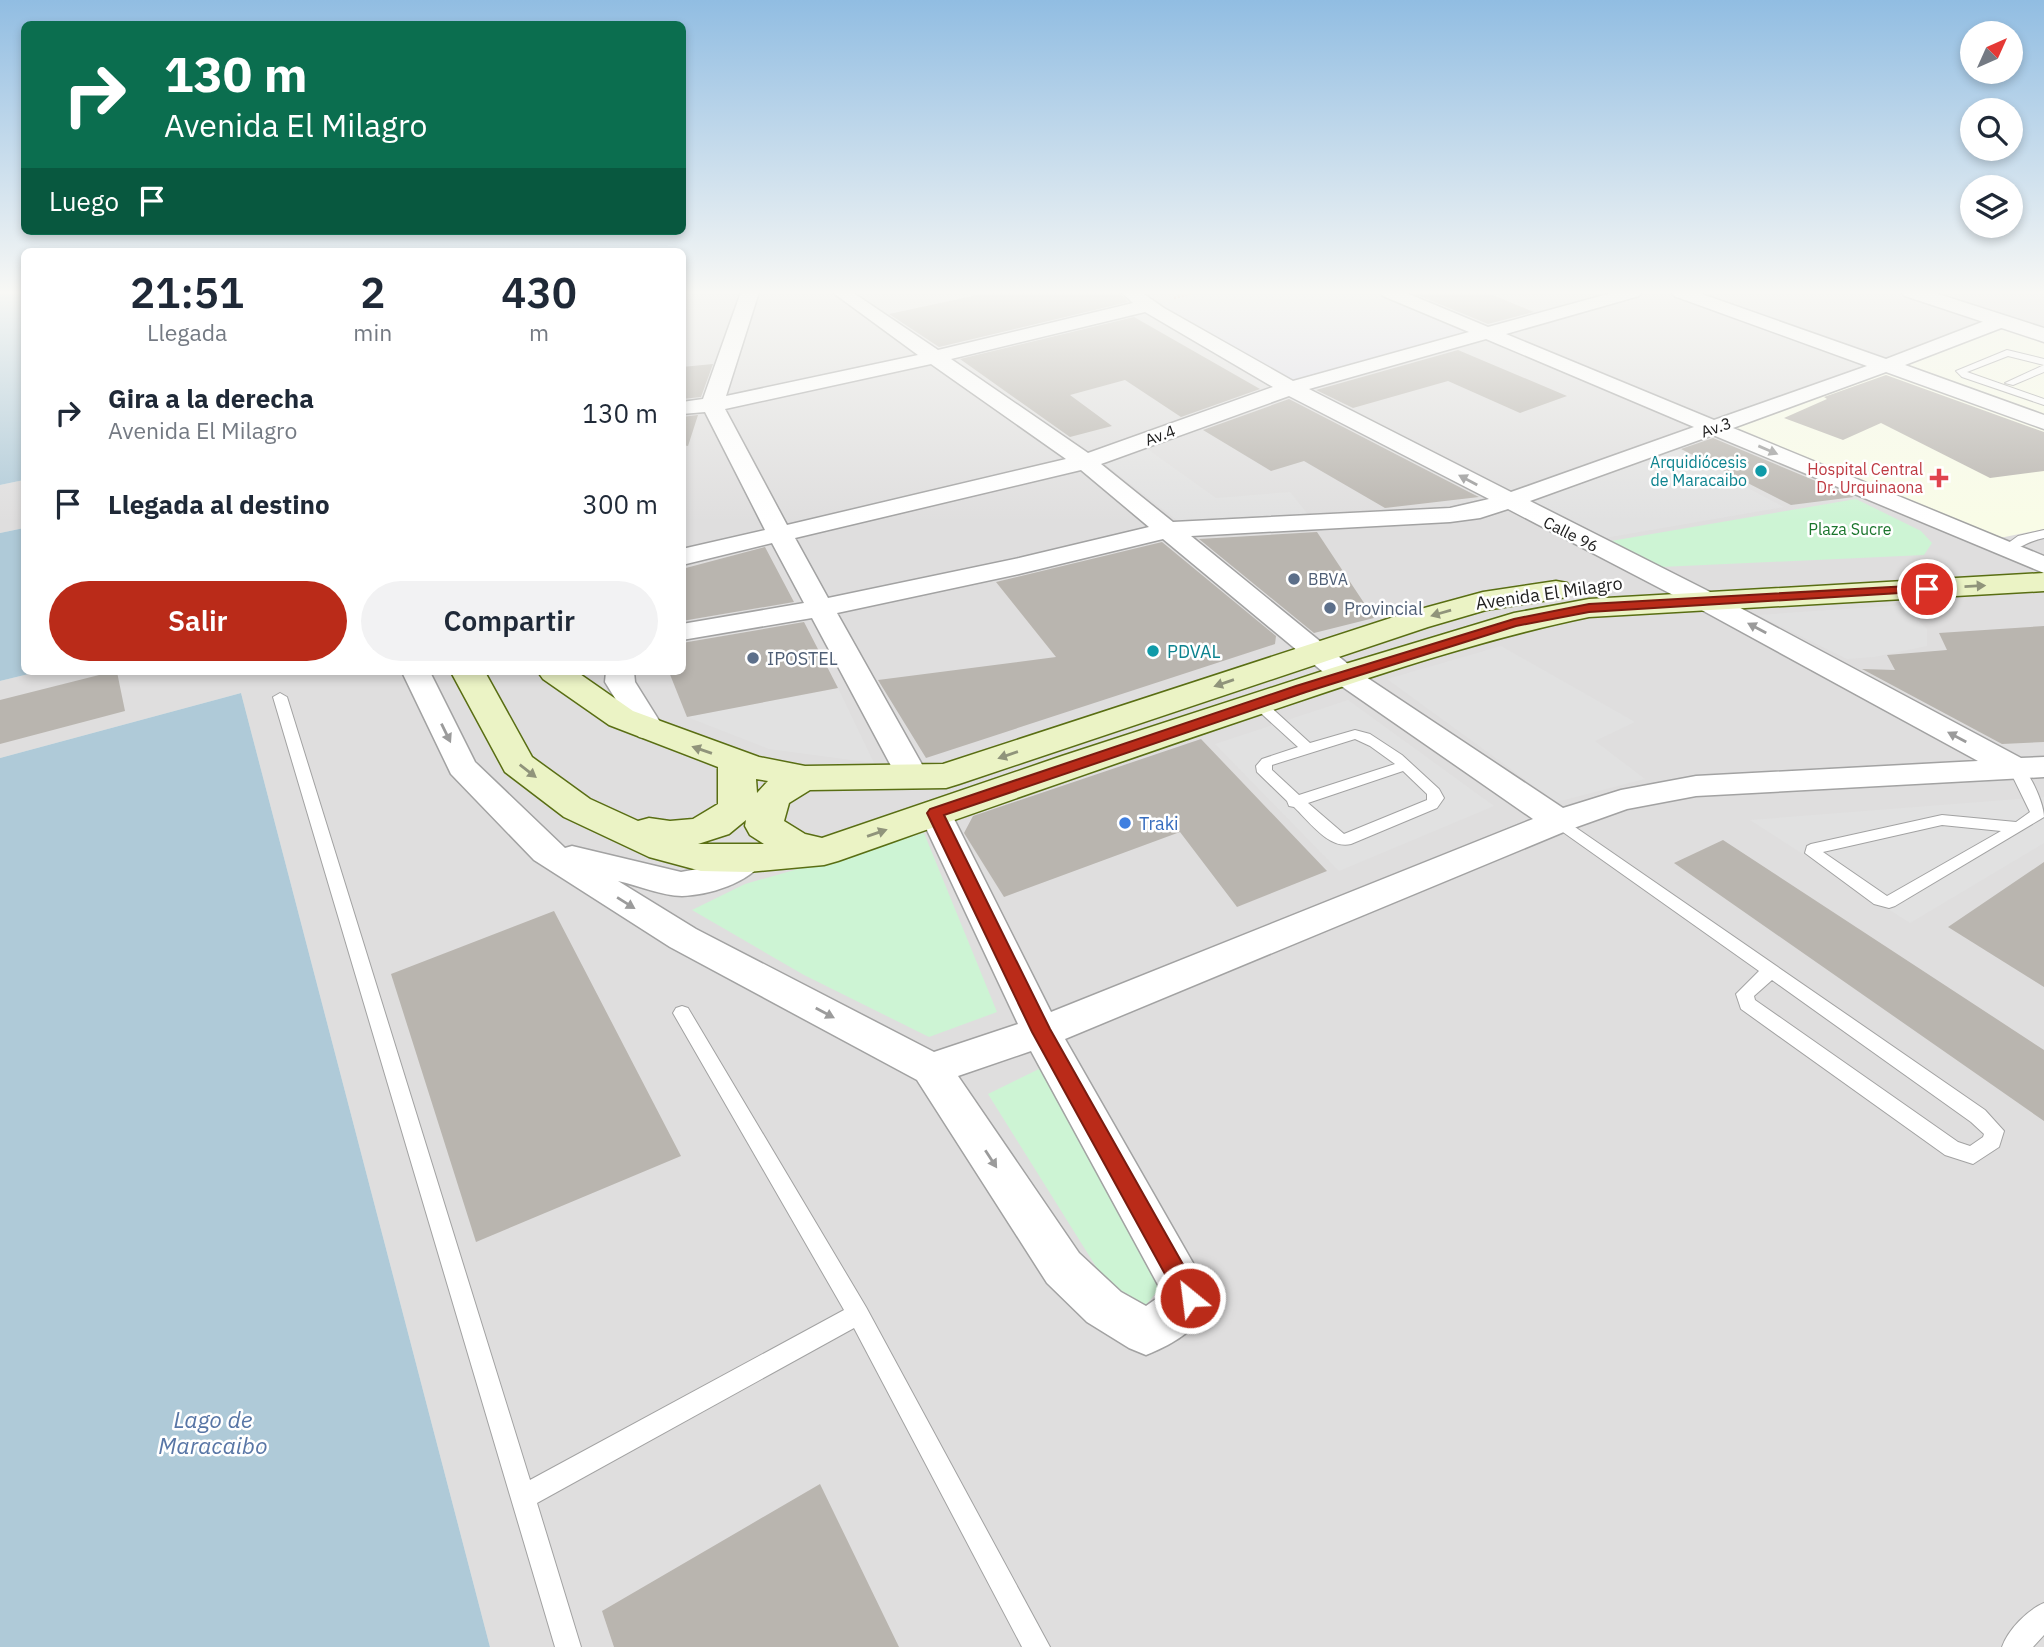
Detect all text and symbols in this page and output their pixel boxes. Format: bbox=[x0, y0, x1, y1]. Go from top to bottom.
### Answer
north arrow bbox=[1960, 21, 2023, 84]
map controls bbox=[1960, 21, 2023, 238]
text: 130 m bbox=[164, 42, 308, 105]
icon: right bbox=[49, 49, 140, 140]
button: search bbox=[1960, 98, 2023, 161]
text: Avenida El Milagro bbox=[164, 104, 427, 146]
button: layers bbox=[1960, 175, 2023, 238]
icon: arrive bbox=[133, 182, 171, 220]
text: Luego bbox=[49, 184, 119, 218]
text: 21:51 bbox=[130, 265, 244, 320]
text: 2 bbox=[360, 265, 385, 320]
text: 430 bbox=[501, 265, 577, 320]
text: Llegada bbox=[147, 317, 227, 347]
text: min bbox=[353, 317, 392, 347]
text: m bbox=[529, 317, 549, 347]
text: Gira a la derecha bbox=[108, 381, 314, 415]
icon: right bbox=[49, 394, 87, 432]
text: 130 m bbox=[582, 396, 658, 430]
street label: Av.3 bbox=[1698, 412, 1734, 442]
text: Avenida El Milagro bbox=[108, 415, 297, 445]
street label: Av.4 bbox=[1142, 420, 1178, 450]
one-way arrow bbox=[1758, 445, 1779, 456]
place label: Arquidiócesis de Maracaibo bbox=[1650, 452, 1747, 490]
place label: Hospital Central Dr. Urquinaona bbox=[1807, 459, 1923, 497]
marker: Arquidiócesis de Maracaibo bbox=[1753, 463, 1769, 479]
marker: Hospital Central Dr. Urquinaona bbox=[1929, 468, 1949, 488]
one-way arrow bbox=[1457, 475, 1477, 487]
icon: arrive bbox=[49, 485, 87, 523]
text: Llegada al destino bbox=[108, 487, 330, 521]
text: 300 m bbox=[582, 487, 658, 521]
street label: Calle 96 bbox=[1540, 512, 1602, 556]
park label: Plaza Sucre bbox=[1808, 519, 1892, 539]
pin bbox=[1897, 559, 1957, 619]
place label: BBVA bbox=[1308, 569, 1348, 589]
icon: arrive bbox=[1908, 570, 1946, 608]
marker: BBVA bbox=[1286, 571, 1302, 587]
street label: Avenida El Milagro bbox=[1474, 571, 1624, 615]
one-way arrow bbox=[1965, 580, 1987, 591]
button: Salir bbox=[49, 581, 347, 661]
button: Compartir bbox=[361, 581, 658, 661]
place label: Provincial bbox=[1344, 597, 1423, 620]
marker: Provincial bbox=[1322, 600, 1338, 616]
one-way arrow bbox=[1429, 608, 1451, 619]
one-way arrow bbox=[1747, 622, 1767, 634]
place label: PDVAL bbox=[1167, 640, 1221, 663]
marker: PDVAL bbox=[1145, 643, 1161, 659]
place label: IPOSTEL bbox=[767, 647, 838, 670]
marker: IPOSTEL bbox=[745, 650, 761, 666]
one-way arrow bbox=[1213, 678, 1234, 688]
one-way arrow bbox=[440, 723, 451, 743]
one-way arrow bbox=[1947, 731, 1967, 743]
one-way arrow bbox=[691, 744, 712, 755]
one-way arrow bbox=[998, 750, 1019, 761]
one-way arrow bbox=[519, 764, 537, 778]
place label: Traki bbox=[1139, 812, 1179, 835]
marker: Traki bbox=[1117, 815, 1133, 831]
one-way arrow bbox=[866, 827, 887, 838]
one-way arrow bbox=[617, 896, 636, 909]
one-way arrow bbox=[815, 1007, 835, 1019]
one-way arrow bbox=[984, 1149, 997, 1169]
position arrow bbox=[1153, 1261, 1227, 1335]
water label: Lago de Maracaibo bbox=[158, 1404, 268, 1460]

